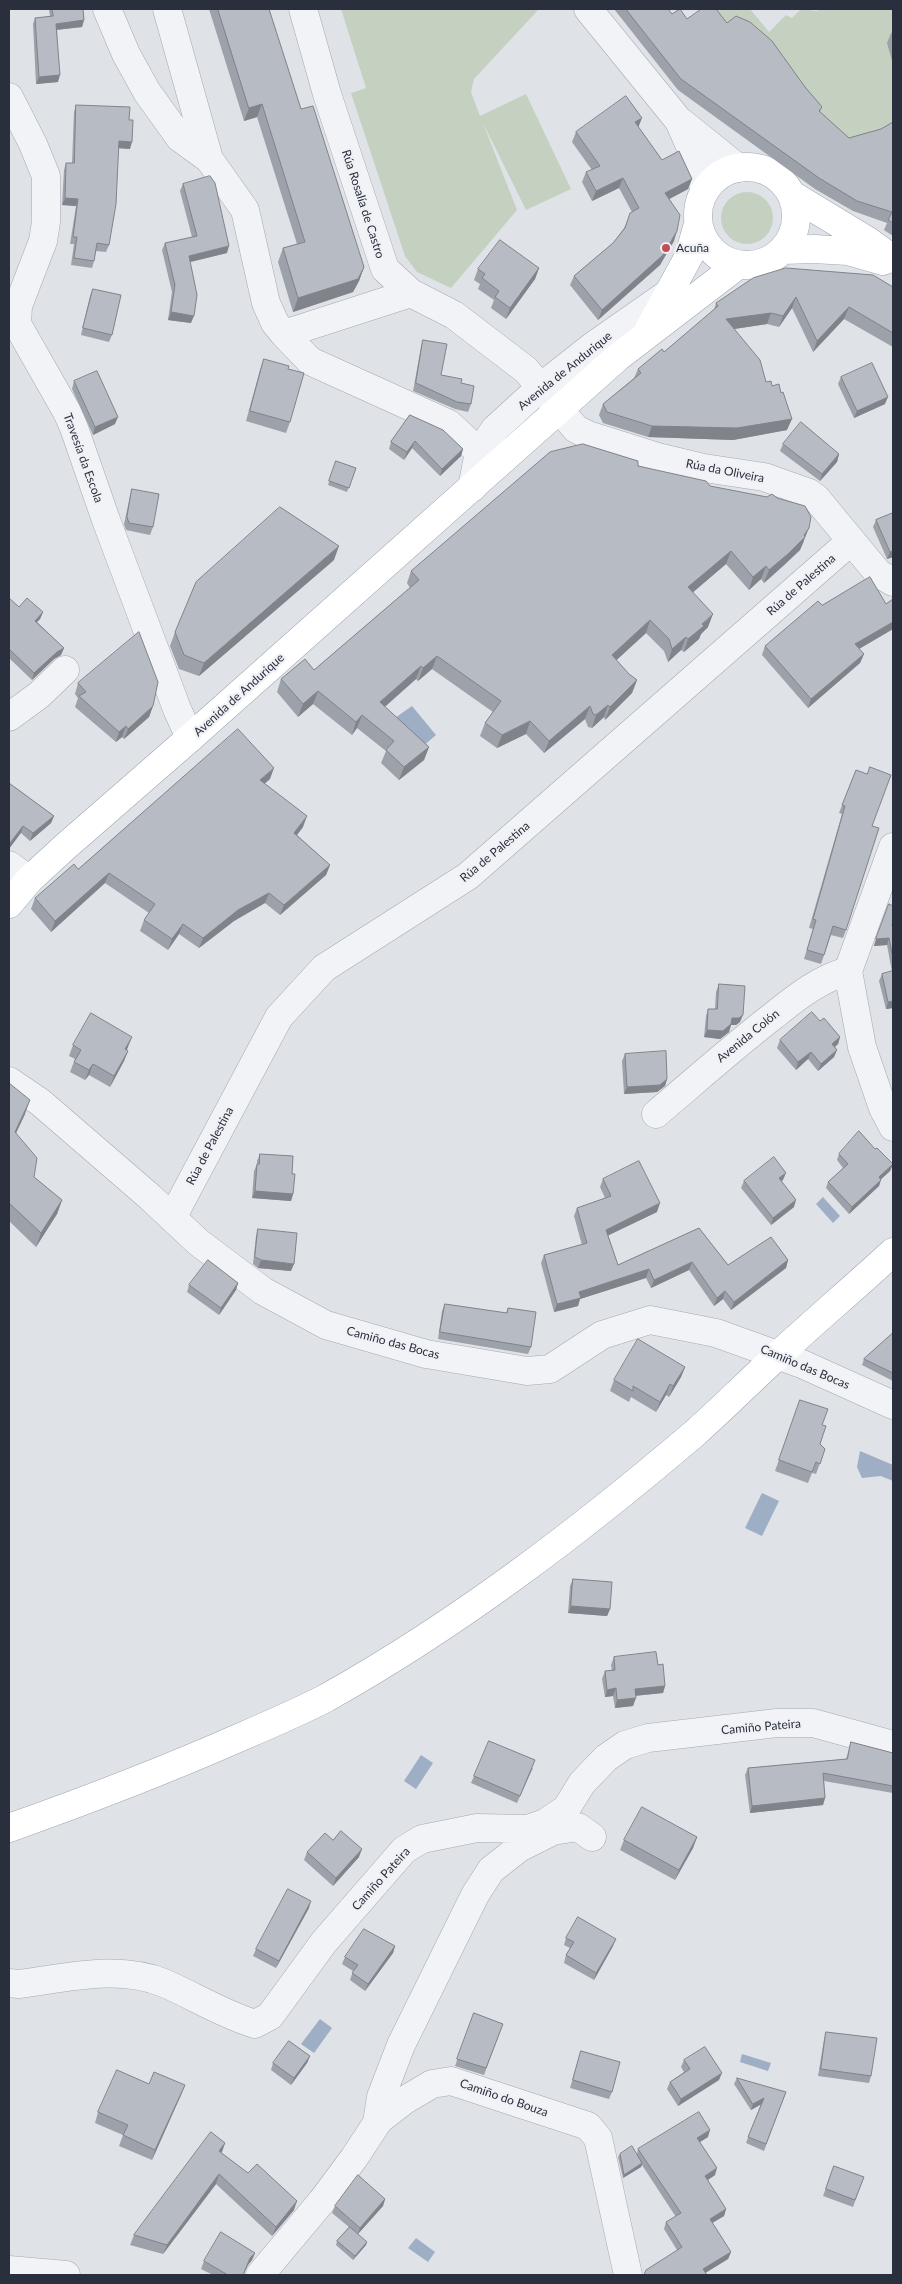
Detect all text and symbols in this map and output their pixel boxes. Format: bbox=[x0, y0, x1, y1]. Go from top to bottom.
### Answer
street label: Rúa Rosalía de Castro bbox=[339, 148, 387, 260]
place label: Acuña bbox=[676, 241, 709, 255]
marker: Acuña bbox=[660, 242, 672, 254]
street label: Avenida de Andurique bbox=[515, 329, 615, 413]
street label: Travesía da Escola bbox=[60, 411, 106, 505]
street label: Rúa da Oliveira bbox=[685, 456, 765, 486]
street label: Rúa de Palestina bbox=[764, 551, 838, 619]
street label: Avenida de Andurique bbox=[191, 651, 287, 739]
street label: Rúa de Palestina bbox=[457, 819, 533, 885]
street label: Avenida Colón bbox=[714, 1006, 782, 1066]
street label: Rúa de Palestina bbox=[183, 1104, 237, 1188]
street label: Camiño das Bocas bbox=[345, 1324, 441, 1362]
street label: Camiño das Bocas bbox=[758, 1342, 852, 1392]
street label: Camiño Pateira bbox=[721, 1716, 801, 1738]
street label: Camiño Pateira bbox=[349, 1844, 413, 1914]
street label: Camiño do Bouza bbox=[458, 2076, 550, 2120]

